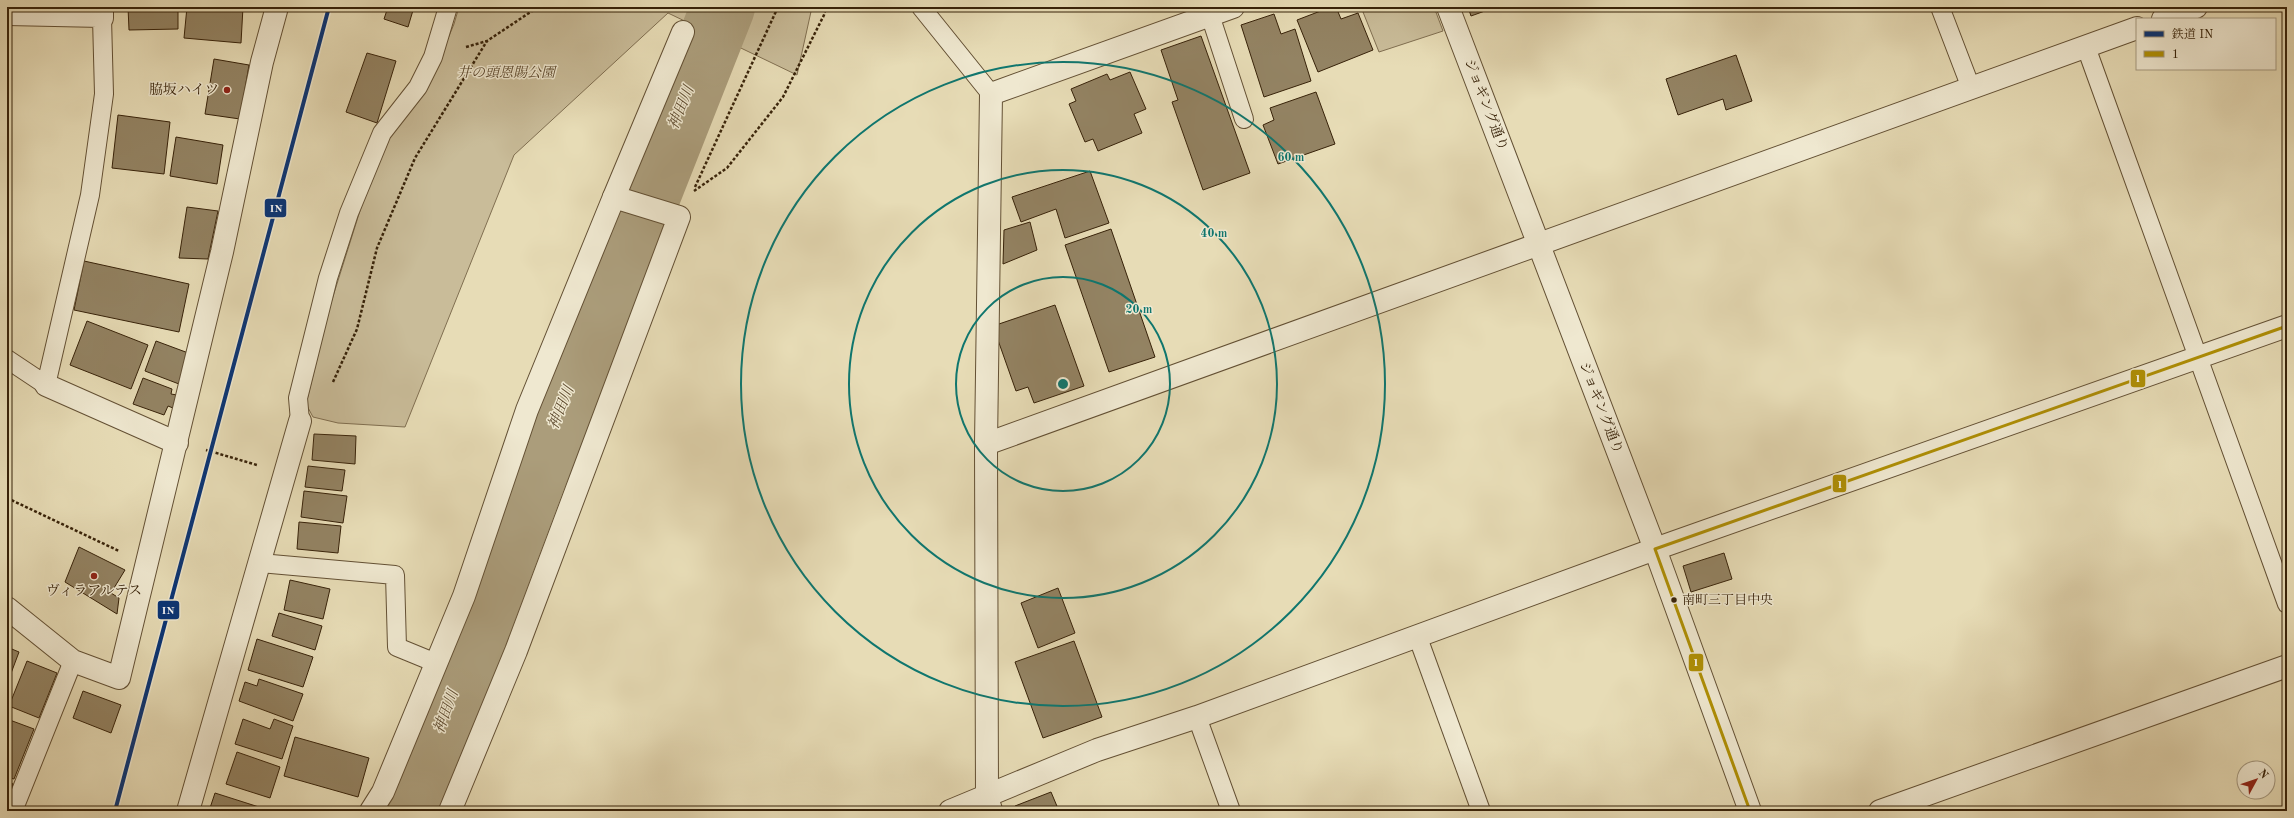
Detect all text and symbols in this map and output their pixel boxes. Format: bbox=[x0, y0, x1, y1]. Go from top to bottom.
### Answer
legend bbox=[2136, 18, 2276, 70]
text: 鉄道 IN bbox=[2171, 27, 2213, 41]
text: 1 bbox=[2172, 49, 2179, 61]
street label: ジョギング通り bbox=[1462, 57, 1511, 153]
park label: 井の頭恩賜公園 bbox=[457, 65, 557, 80]
place label: 脇坂ハイツ bbox=[149, 82, 219, 97]
water label: 神田川 bbox=[665, 82, 698, 132]
marker: 脇坂ハイツ bbox=[222, 85, 232, 95]
text: 60 m bbox=[1278, 152, 1305, 164]
line badge: IN bbox=[264, 198, 287, 218]
text: IN bbox=[269, 204, 283, 215]
text: 40 m bbox=[1201, 228, 1228, 240]
text: 20 m bbox=[1126, 304, 1153, 316]
street label: ジョギング通り bbox=[1577, 360, 1626, 456]
line badge: 1 bbox=[2130, 369, 2146, 388]
text: 1 bbox=[2135, 374, 2141, 385]
centre of rings bbox=[1056, 377, 1070, 391]
water label: 神田川 bbox=[545, 382, 578, 432]
line badge: 1 bbox=[1832, 474, 1847, 493]
text: 1 bbox=[1837, 480, 1843, 491]
marker: ヴィラアルテス bbox=[89, 571, 99, 581]
place label: ヴィラアルテス bbox=[46, 583, 142, 598]
place label: 南町三丁目中央 bbox=[1682, 593, 1773, 607]
marker: 南町三丁目中央 bbox=[1669, 595, 1679, 605]
line badge: IN bbox=[157, 600, 180, 620]
text: IN bbox=[161, 606, 175, 617]
line badge: 1 bbox=[1688, 653, 1704, 672]
text: 1 bbox=[1693, 658, 1699, 669]
water label: 神田川 bbox=[430, 686, 462, 736]
north arrow bbox=[2236, 760, 2276, 800]
text: N bbox=[2256, 768, 2270, 782]

